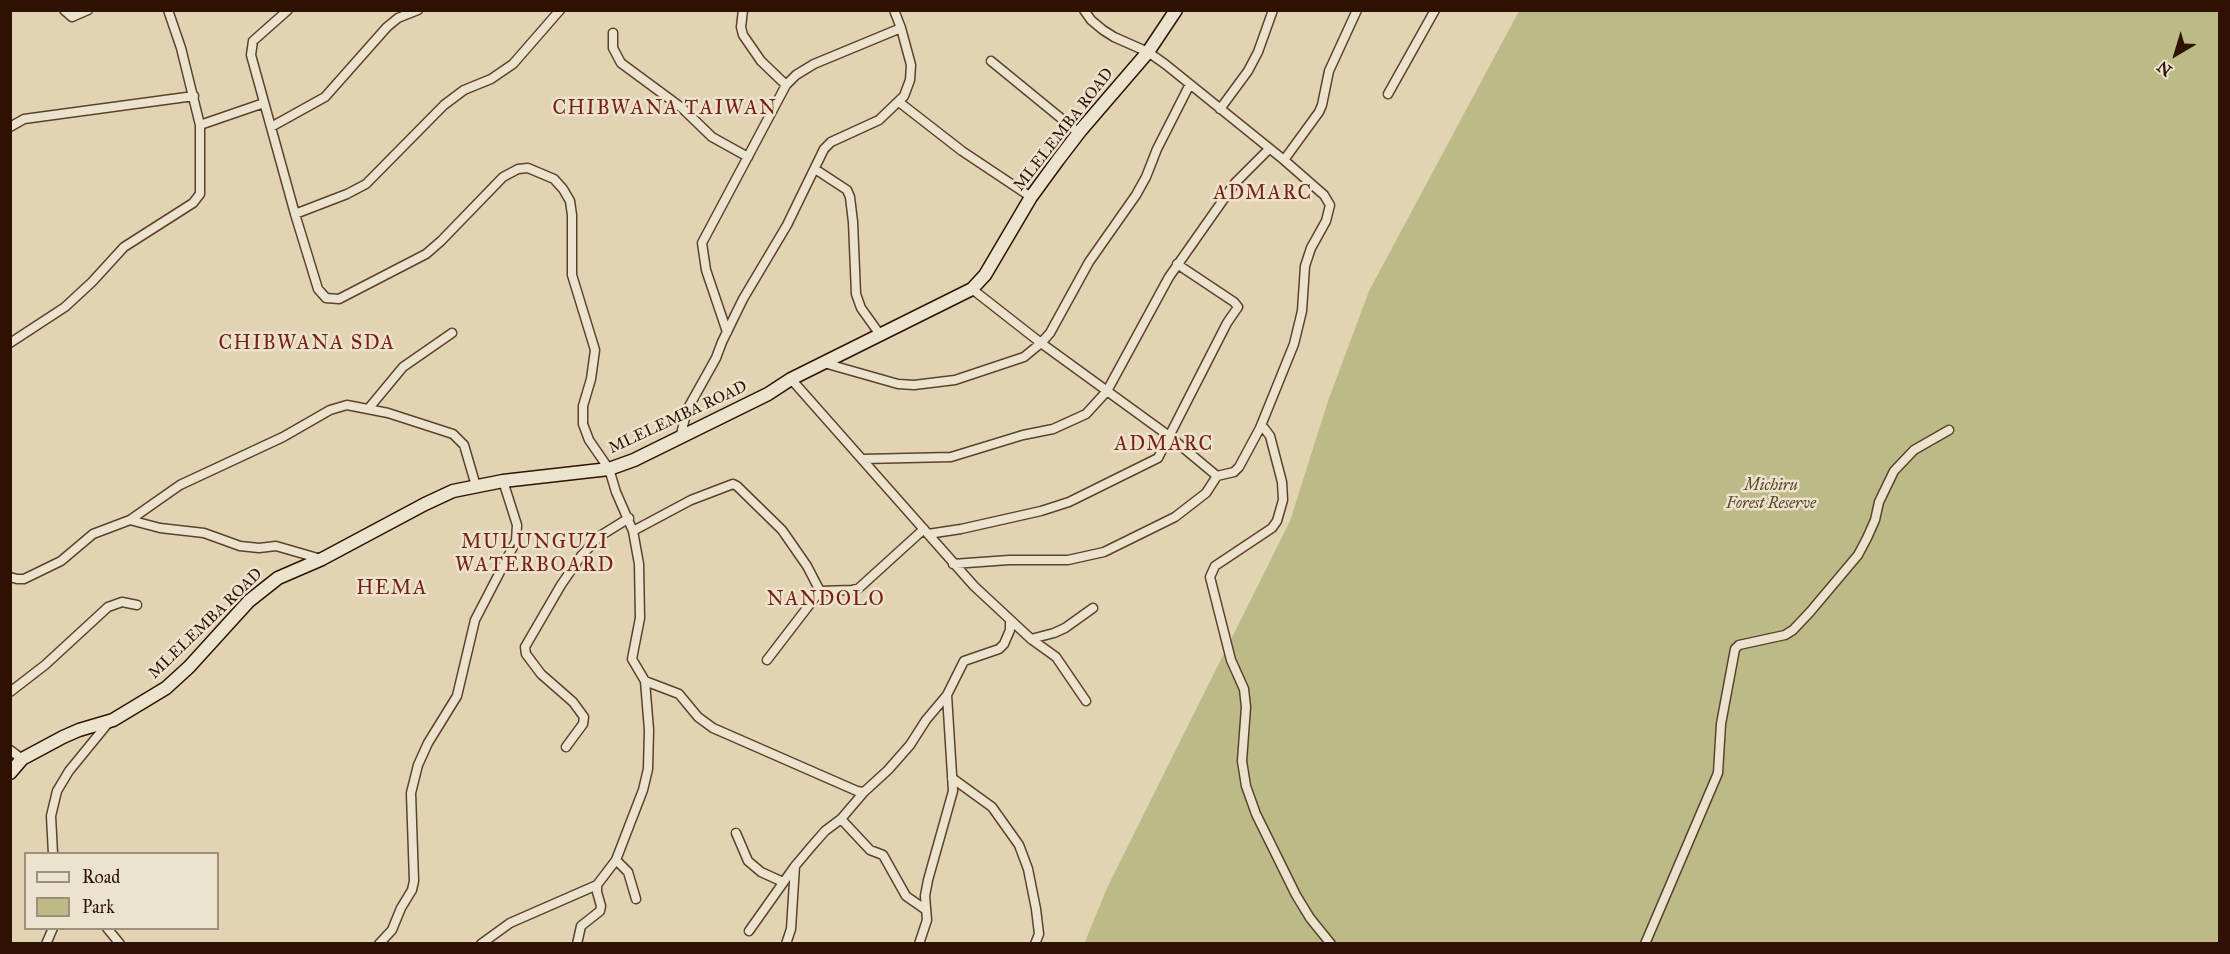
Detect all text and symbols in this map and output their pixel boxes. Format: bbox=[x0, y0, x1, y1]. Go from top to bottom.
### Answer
north arrow bbox=[2146, 24, 2206, 84]
text: N bbox=[2153, 57, 2176, 80]
street label: MLELEMBA ROAD bbox=[1010, 65, 1118, 195]
district label: CHIBWANA TAIWAN bbox=[552, 97, 778, 121]
district label: ADMARC bbox=[1213, 182, 1313, 206]
district label: CHIBWANA SDA bbox=[218, 332, 396, 356]
street label: MLELEMBA ROAD bbox=[606, 377, 750, 459]
district label: ADMARC bbox=[1114, 433, 1214, 457]
park label: Michiru Forest Reserve bbox=[1726, 476, 1816, 514]
district label: MULUNGUZI WATERBOARD bbox=[455, 531, 615, 578]
street label: MLELEMBA ROAD bbox=[145, 565, 267, 683]
district label: HEMA bbox=[356, 577, 428, 601]
district label: NANDOLO bbox=[767, 588, 885, 612]
legend bbox=[24, 852, 219, 930]
text: Road bbox=[82, 866, 120, 888]
text: Park bbox=[82, 896, 115, 918]

